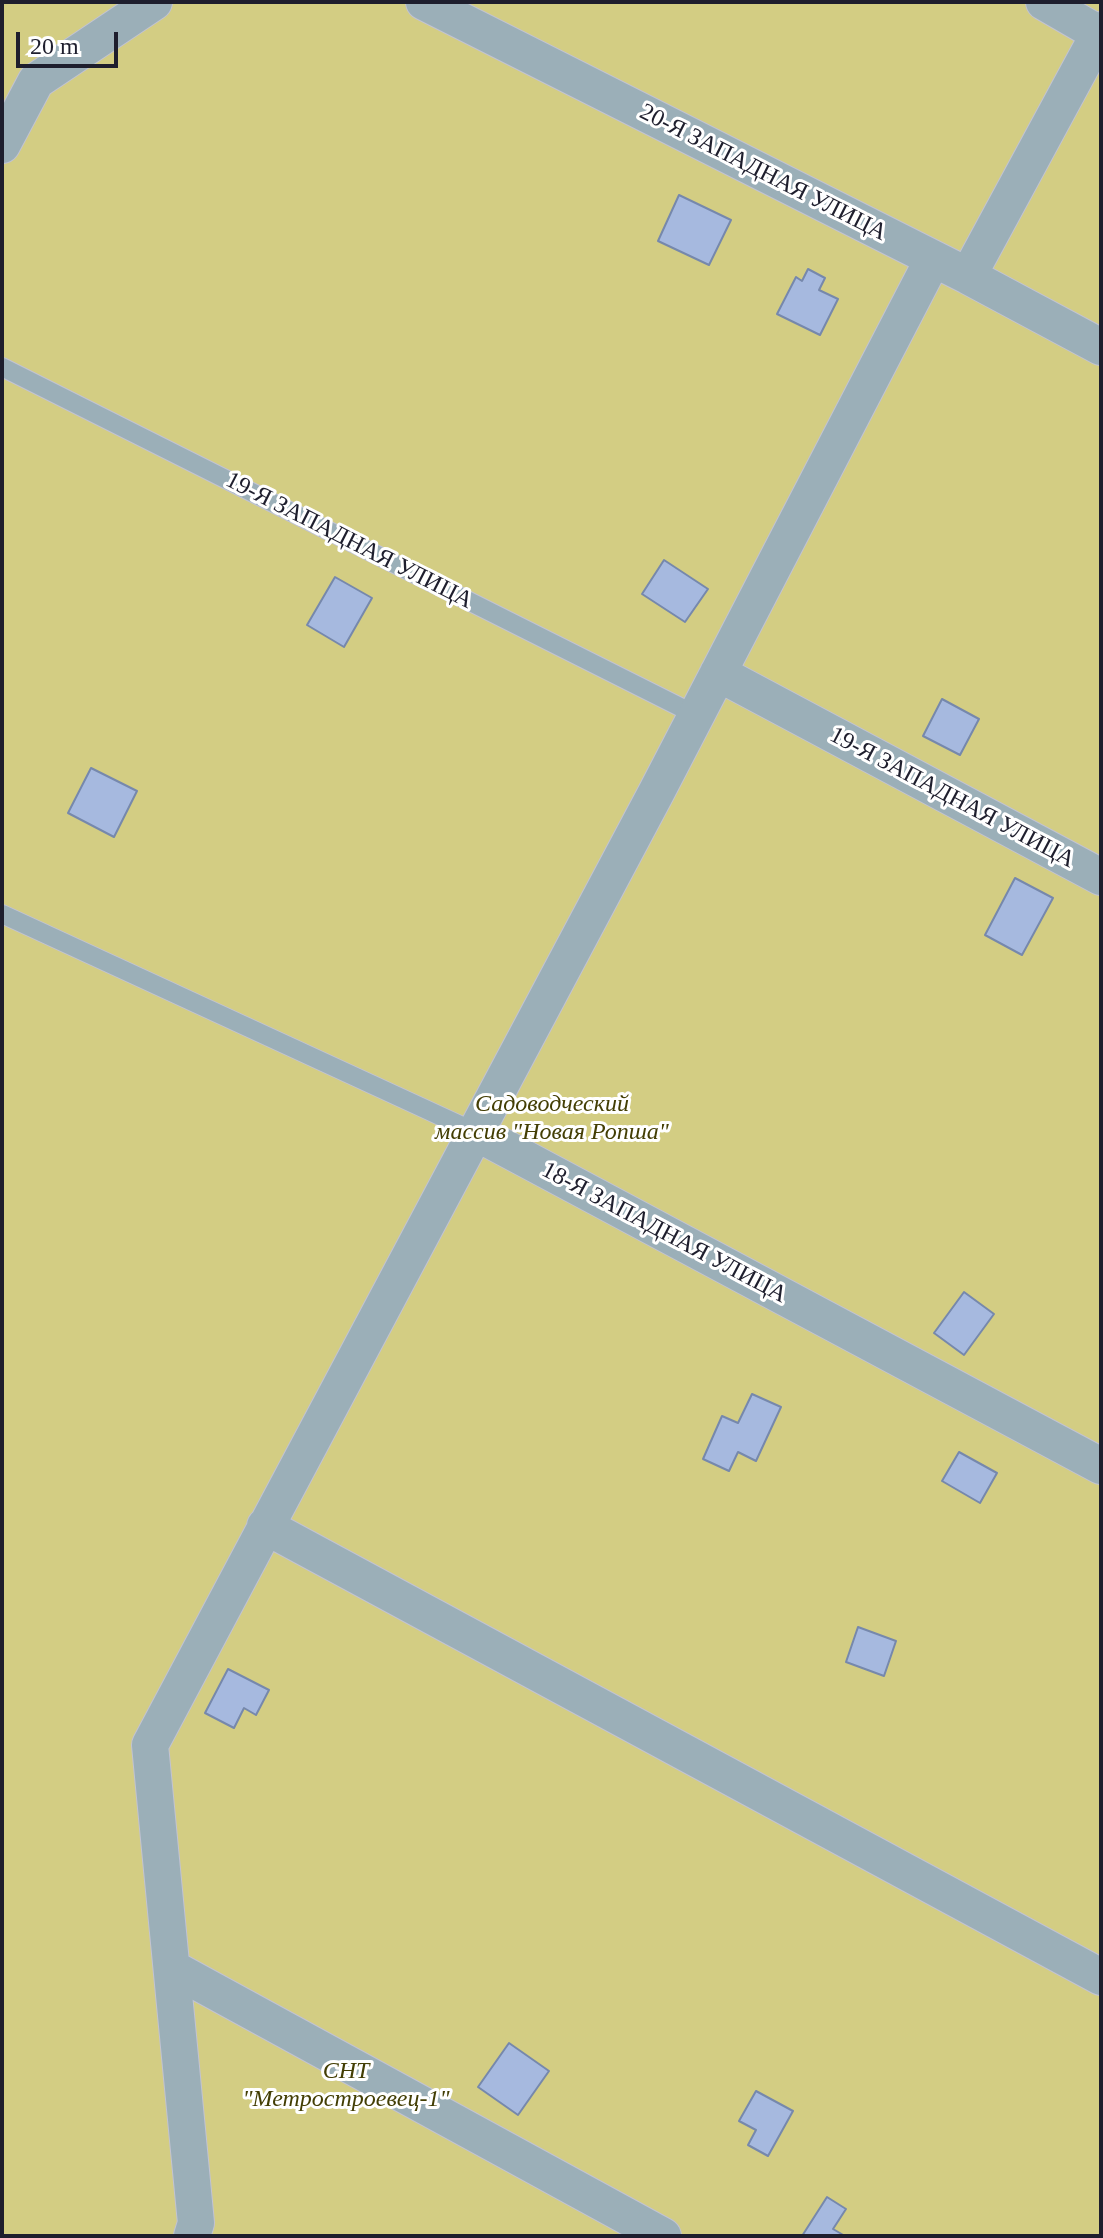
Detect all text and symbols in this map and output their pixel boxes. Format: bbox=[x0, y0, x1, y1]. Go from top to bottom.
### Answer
scale bar bbox=[20, 16, 122, 66]
text: 20 m bbox=[30, 33, 79, 59]
street label: 20-Я ЗАПАДНАЯ УЛИЦА bbox=[635, 98, 891, 248]
street label: 19-Я ЗАПАДНАЯ УЛИЦА bbox=[221, 466, 477, 616]
street label: 19-Я ЗАПАДНАЯ УЛИЦА bbox=[824, 721, 1080, 875]
park label: Садоводческий массив "Новая Ропша" bbox=[435, 1091, 669, 1147]
street label: 18-Я ЗАПАДНАЯ УЛИЦА bbox=[536, 1156, 792, 1310]
park label: СНТ "Метростроевец-1" bbox=[242, 2058, 450, 2114]

